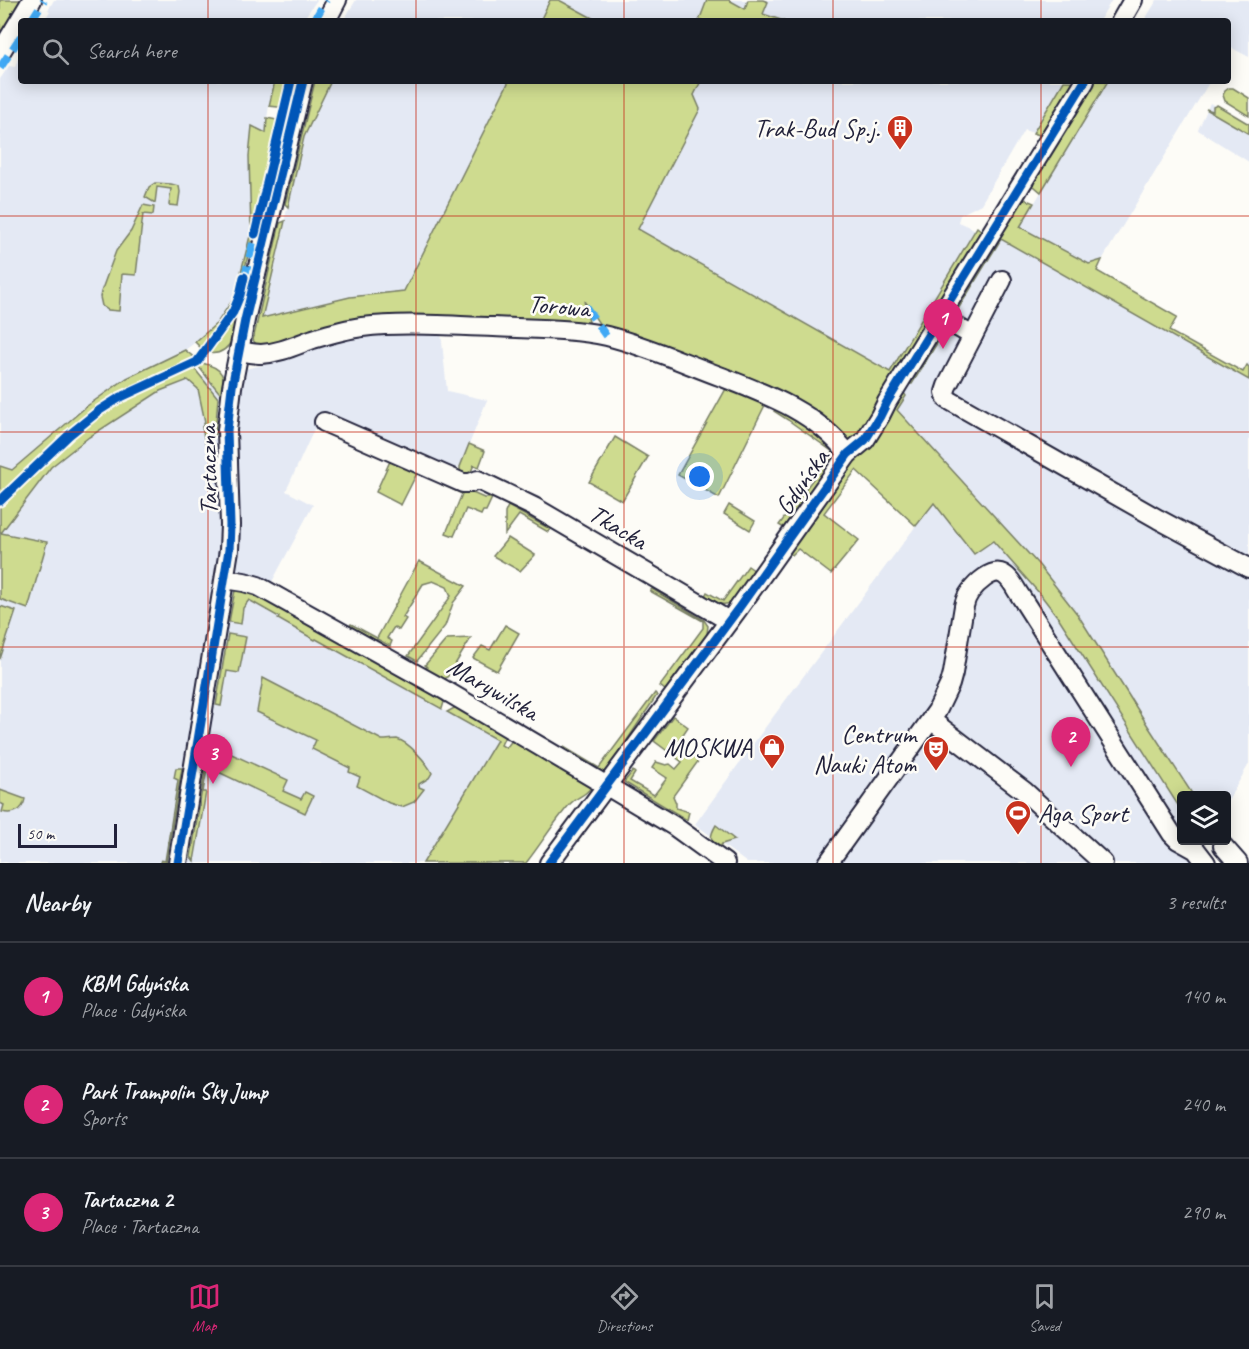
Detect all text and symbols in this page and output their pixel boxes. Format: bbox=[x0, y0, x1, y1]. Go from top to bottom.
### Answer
search box bbox=[18, 18, 1231, 84]
icon: search bbox=[39, 35, 72, 68]
text: Search here bbox=[87, 37, 177, 65]
place label: Trak-Bud Sp.j. bbox=[754, 112, 881, 145]
building icon: Trak-Bud Sp.j. bbox=[885, 113, 915, 151]
street label: Torowa bbox=[527, 287, 593, 325]
pin: 1 bbox=[924, 300, 962, 349]
street label: Tartaczna bbox=[191, 423, 225, 515]
street label: Gdyńska bbox=[767, 441, 837, 521]
your location bbox=[685, 462, 714, 491]
street label: Tkacka bbox=[583, 497, 654, 558]
street label: Marywilska bbox=[441, 650, 547, 729]
place label: Centrum Nauki Atom bbox=[813, 718, 918, 781]
pin: 2 bbox=[1052, 718, 1090, 767]
place label: MOSKWA bbox=[664, 731, 753, 764]
shop icon: MOSKWA bbox=[757, 732, 787, 770]
pin: 3 bbox=[194, 734, 232, 784]
theatre icon: Centrum Nauki Atom bbox=[921, 734, 951, 772]
map controls bbox=[1177, 791, 1231, 845]
button: layers bbox=[1177, 791, 1231, 845]
place label: Aga Sport bbox=[1038, 797, 1130, 830]
sports icon: Aga Sport bbox=[1003, 798, 1033, 836]
scale bar bbox=[18, 821, 117, 848]
text: 50 m bbox=[27, 824, 54, 844]
text: Nearby bbox=[24, 886, 89, 919]
text: 3 results bbox=[1166, 890, 1225, 915]
text: KBM Gdyńska bbox=[81, 970, 188, 998]
text: 1 bbox=[39, 984, 48, 1009]
text: 140 m bbox=[1182, 984, 1225, 1009]
text: Place · Gdyńska bbox=[81, 998, 186, 1023]
text: Park Trampolin Sky Jump bbox=[81, 1078, 267, 1106]
text: 2 bbox=[39, 1092, 48, 1117]
text: 240 m bbox=[1182, 1092, 1225, 1117]
text: Sports bbox=[81, 1106, 126, 1131]
text: Tartaczna 2 bbox=[81, 1186, 173, 1214]
text: 3 bbox=[39, 1200, 48, 1225]
text: 290 m bbox=[1182, 1200, 1225, 1225]
text: Place · Tartaczna bbox=[81, 1214, 198, 1239]
tab: Map bbox=[188, 1280, 221, 1336]
tab: Directions bbox=[597, 1280, 652, 1336]
tab: Saved bbox=[1028, 1280, 1061, 1336]

